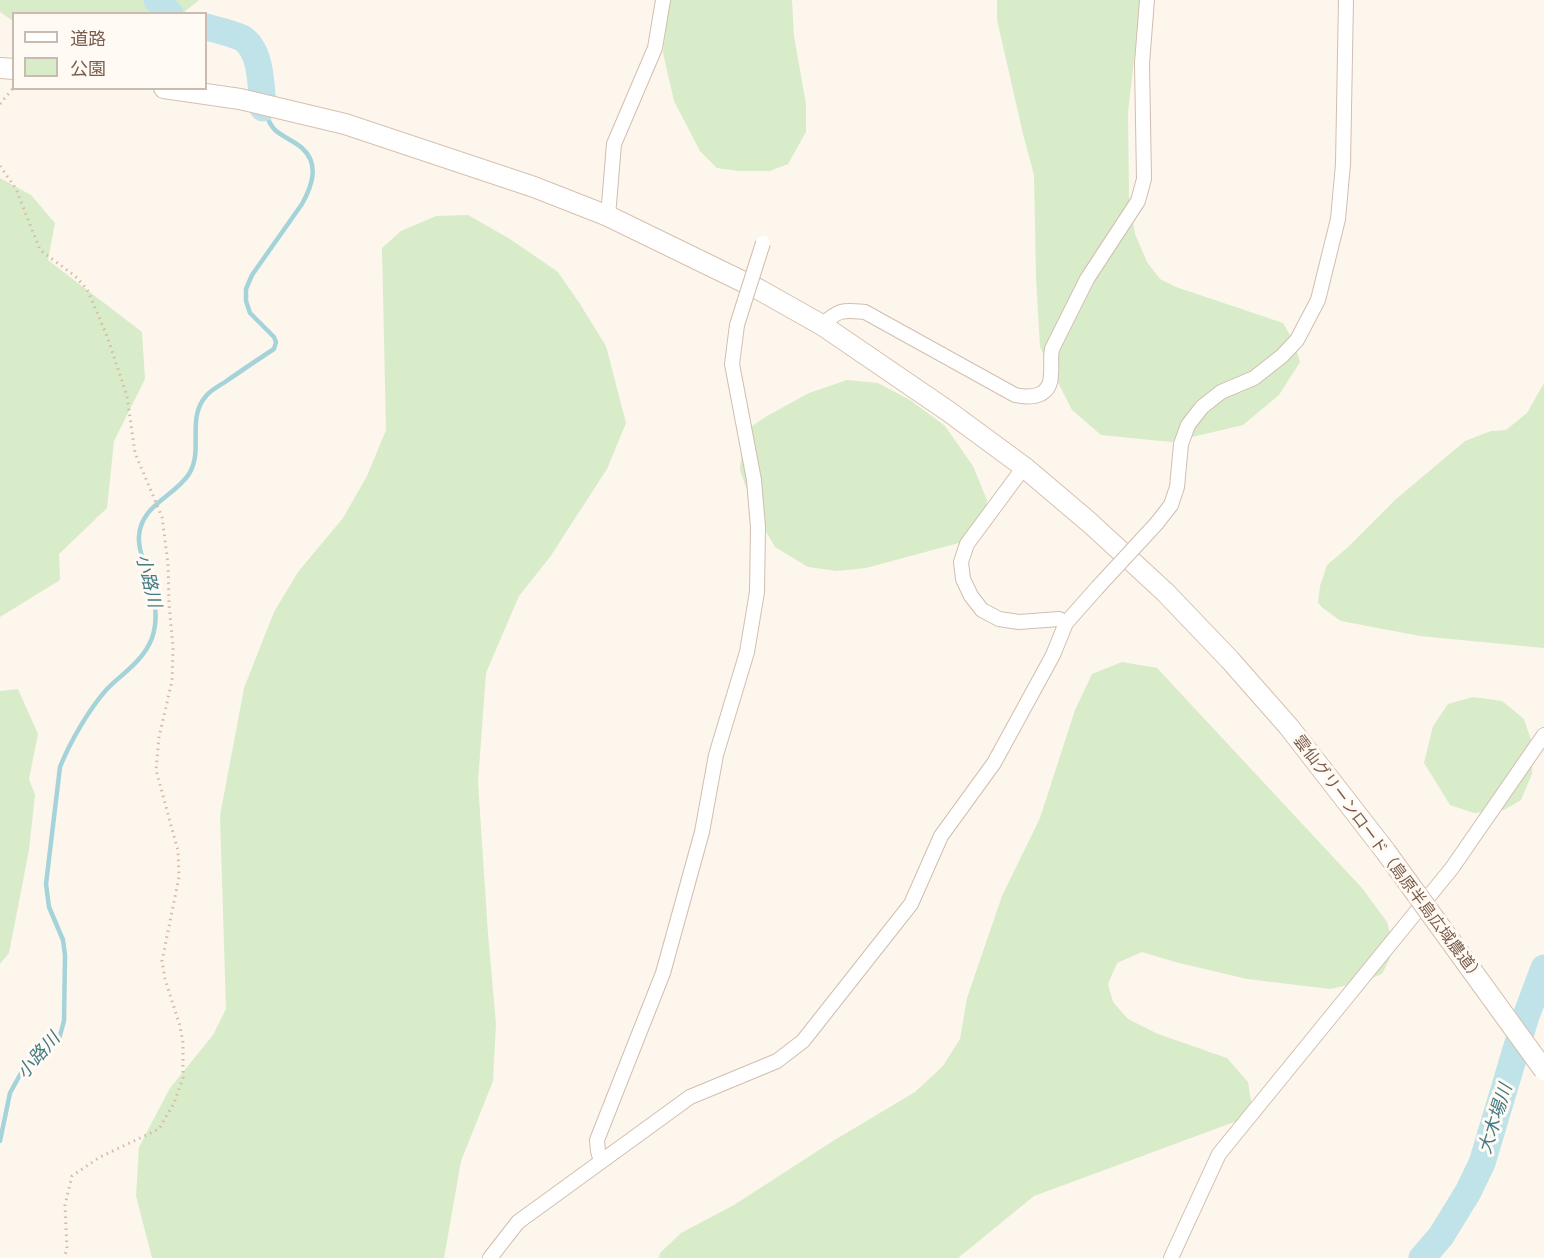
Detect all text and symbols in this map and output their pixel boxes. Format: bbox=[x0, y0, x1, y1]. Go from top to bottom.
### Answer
legend bbox=[12, 12, 207, 90]
text: 道路 bbox=[70, 29, 106, 49]
text: 公園 bbox=[70, 59, 106, 79]
water label: 小路川 bbox=[131, 552, 165, 610]
street label: 雲仙グリーンロード（島原半島広域農道） bbox=[1289, 732, 1487, 986]
water label: 小路川 bbox=[13, 1029, 65, 1083]
water label: 大木場川 bbox=[1475, 1081, 1517, 1157]

